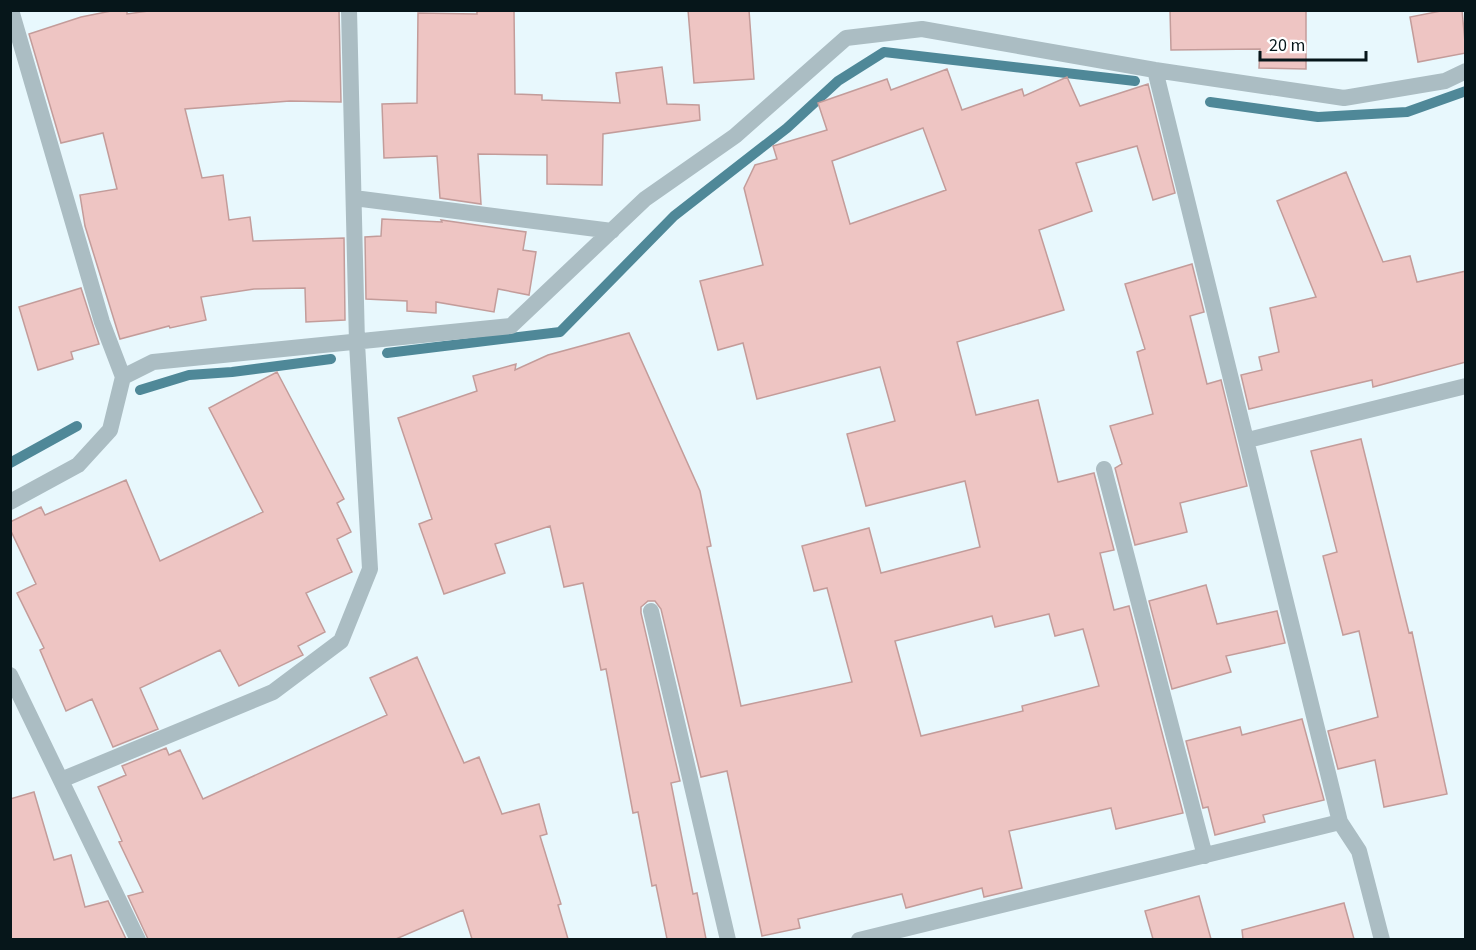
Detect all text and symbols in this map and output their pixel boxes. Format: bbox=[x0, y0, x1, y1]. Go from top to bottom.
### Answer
scale bar bbox=[1260, 24, 1366, 62]
text: 20 m bbox=[1269, 33, 1305, 58]

